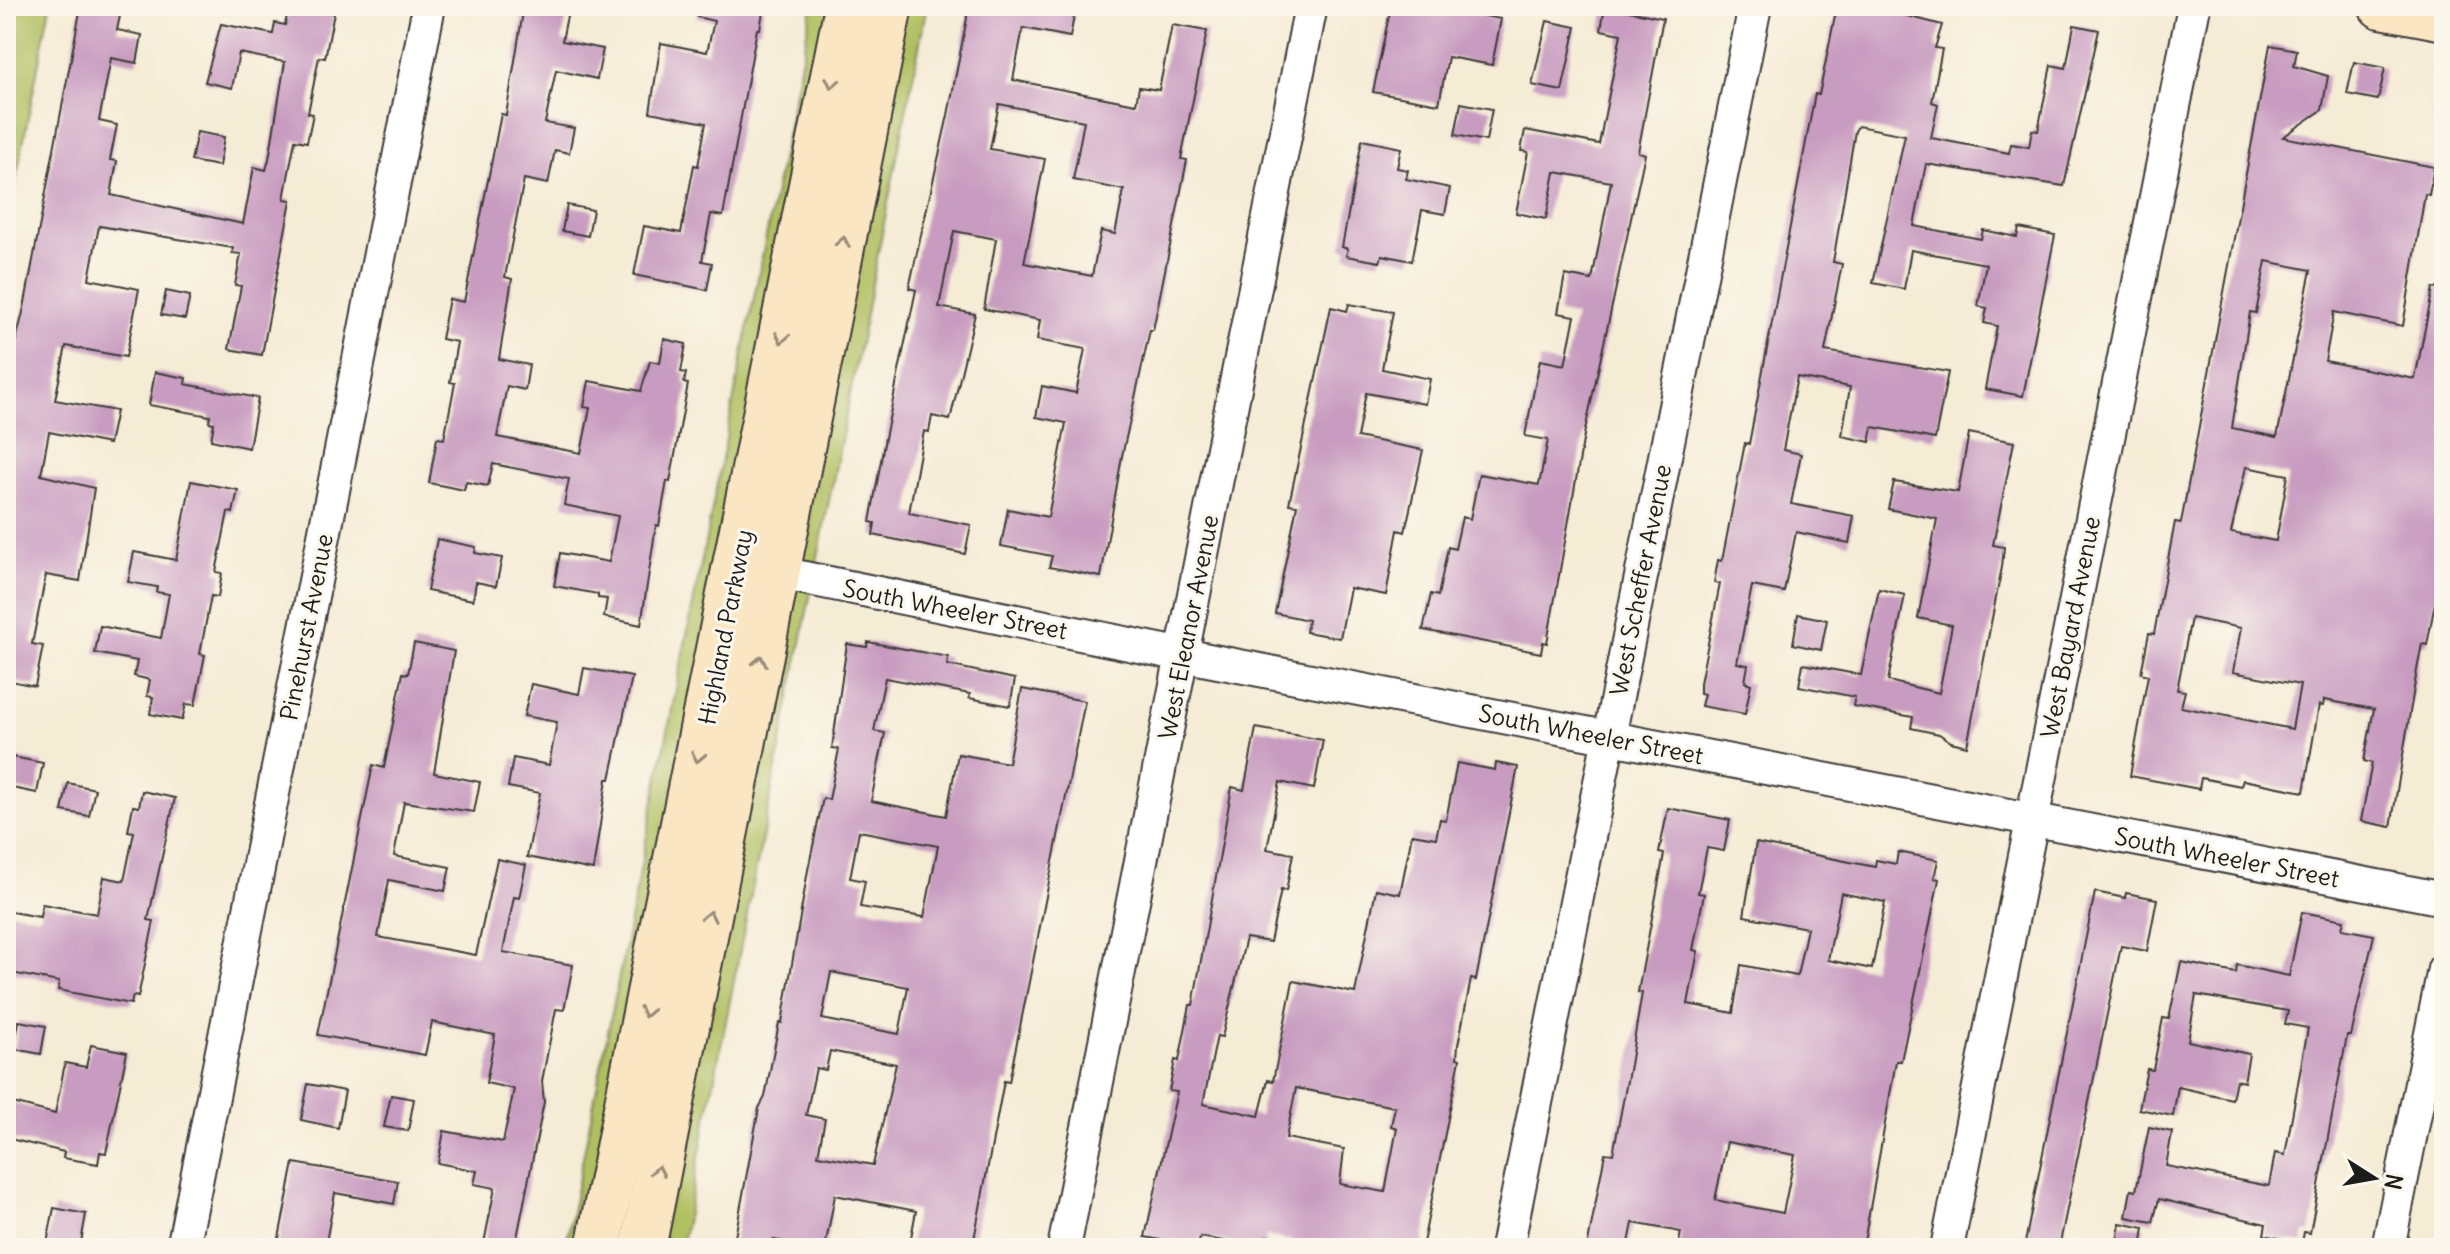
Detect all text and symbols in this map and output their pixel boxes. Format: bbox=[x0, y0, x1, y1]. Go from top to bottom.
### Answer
one-way arrow bbox=[824, 75, 841, 89]
one-way arrow bbox=[834, 235, 851, 248]
one-way arrow bbox=[774, 330, 791, 344]
street label: West Scheffer Avenue bbox=[1603, 462, 1677, 698]
street label: West Eleanor Avenue bbox=[1152, 512, 1224, 742]
street label: West Bayard Avenue bbox=[2034, 514, 2106, 740]
street label: Highland Parkway bbox=[691, 527, 759, 727]
street label: Pinehurst Avenue bbox=[273, 531, 339, 723]
street label: South Wheeler Street bbox=[840, 573, 1070, 645]
one-way arrow bbox=[750, 655, 767, 668]
street label: South Wheeler Street bbox=[1476, 698, 1706, 770]
one-way arrow bbox=[691, 751, 708, 764]
street label: South Wheeler Street bbox=[2112, 821, 2342, 893]
one-way arrow bbox=[700, 910, 717, 924]
one-way arrow bbox=[639, 1006, 656, 1019]
north arrow bbox=[2334, 1138, 2414, 1218]
one-way arrow bbox=[649, 1165, 666, 1178]
text: N bbox=[2378, 1172, 2409, 1192]

